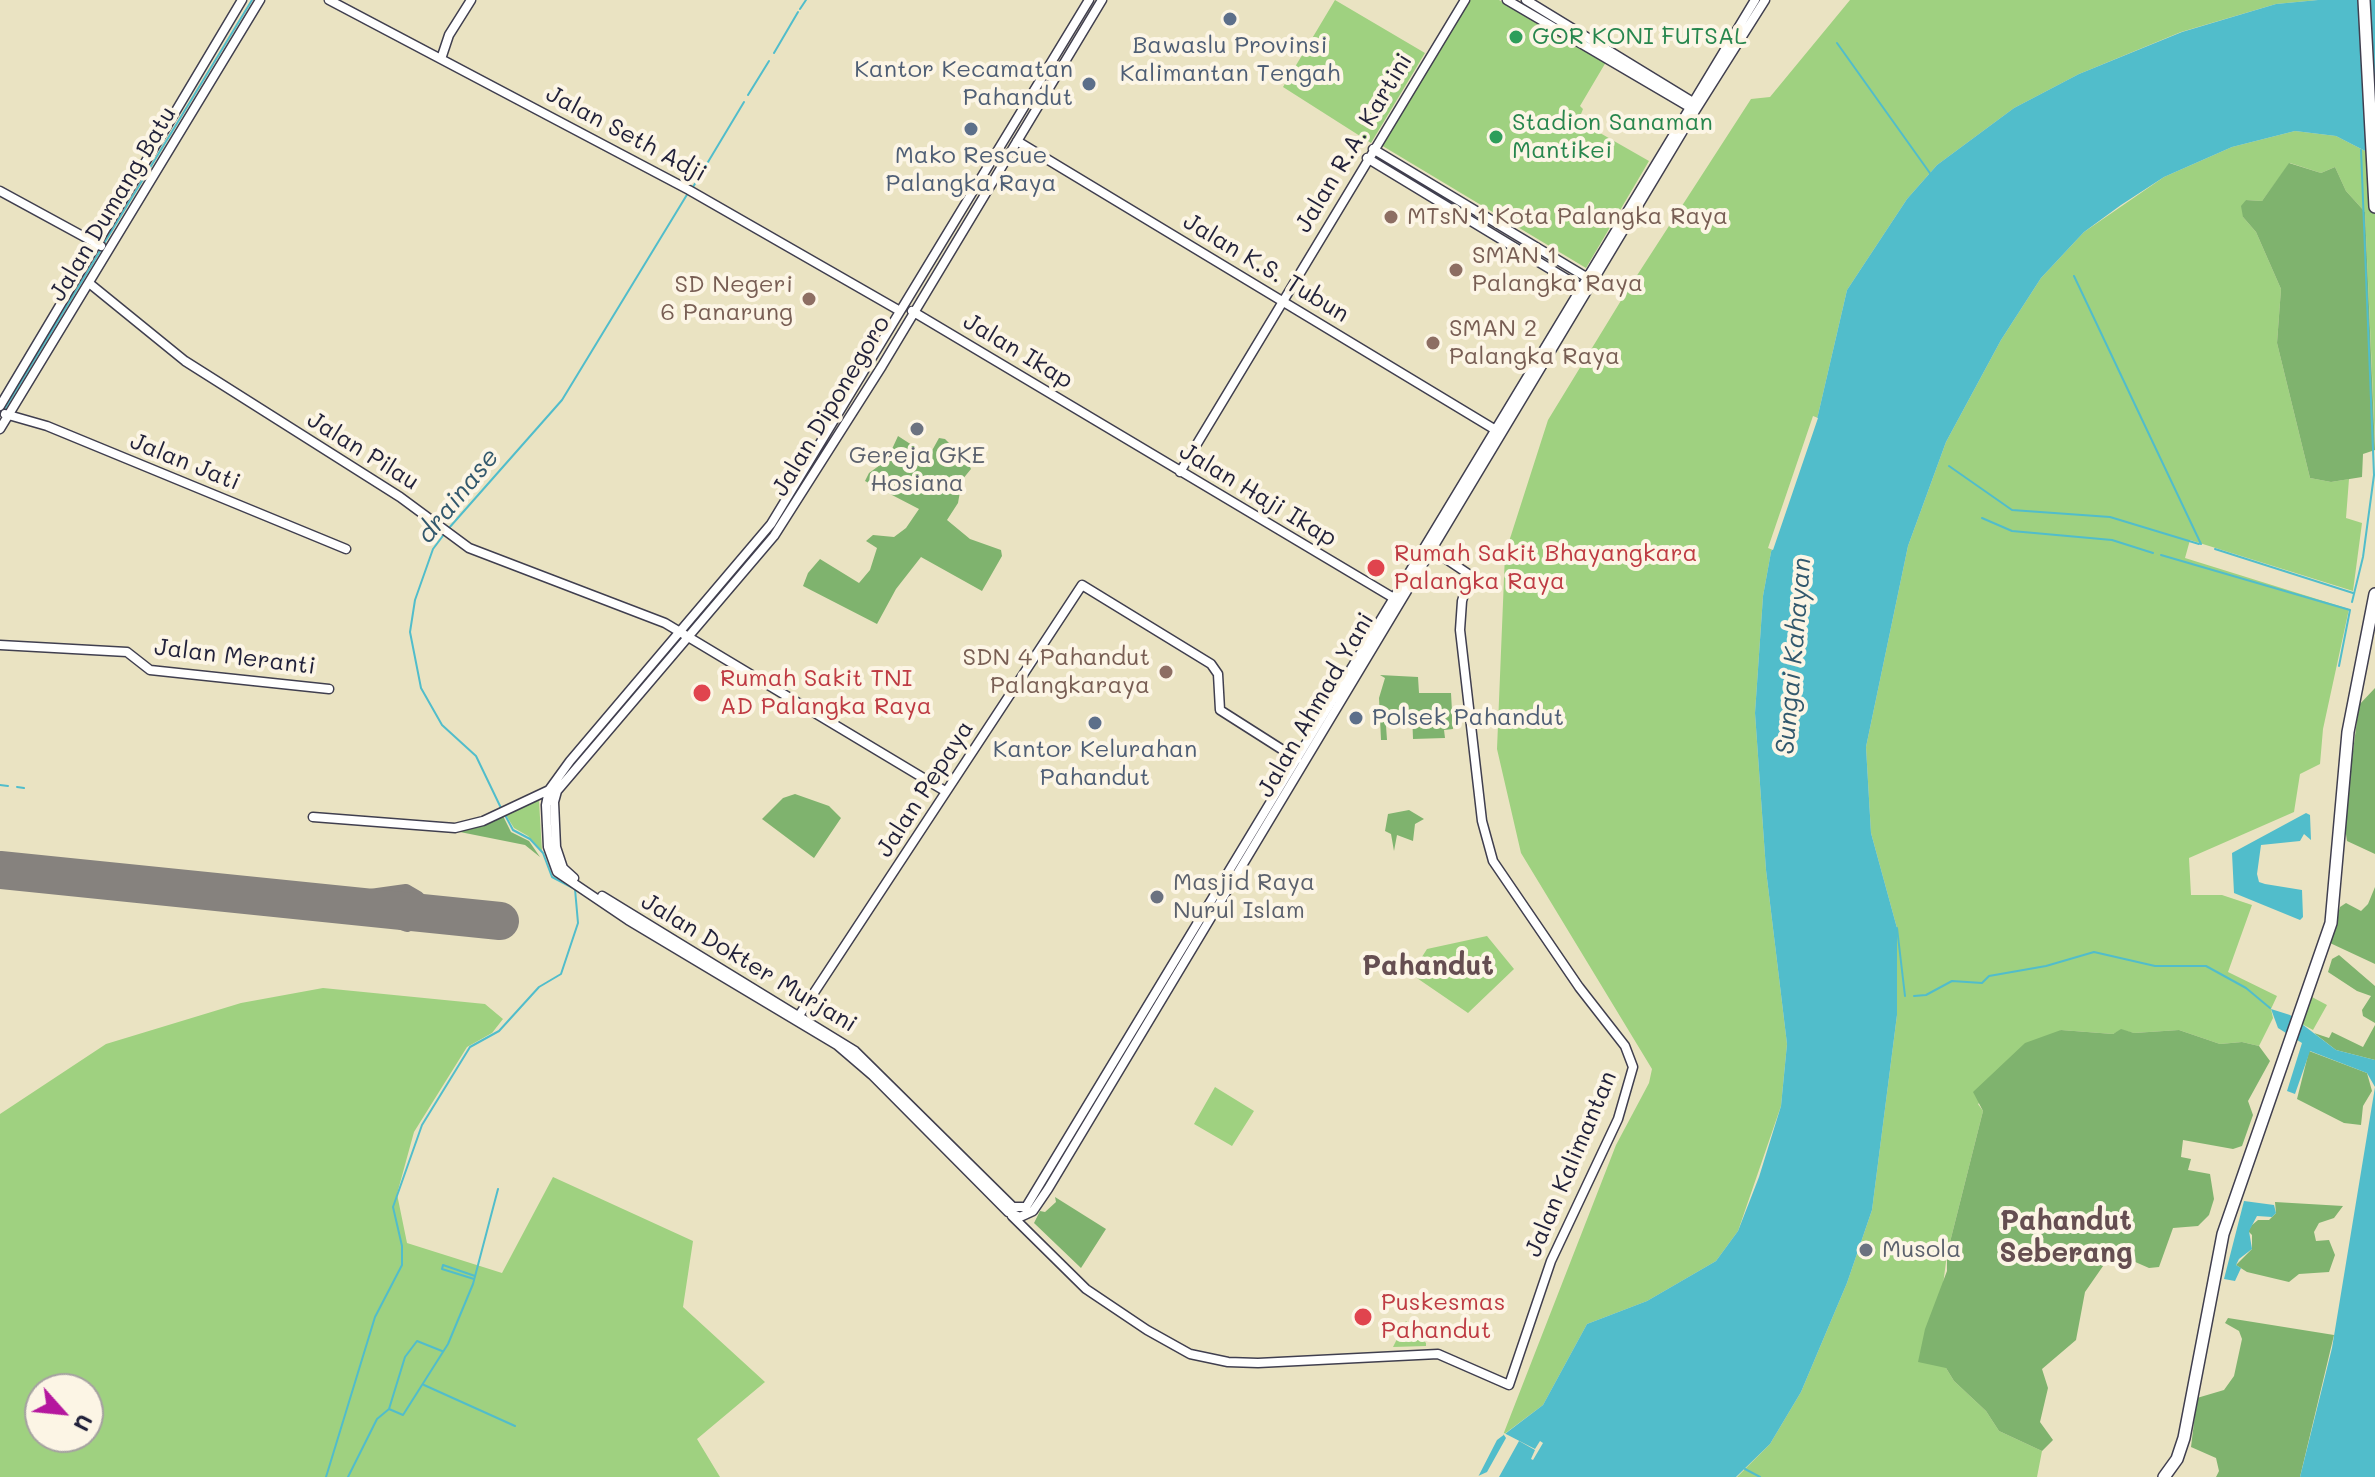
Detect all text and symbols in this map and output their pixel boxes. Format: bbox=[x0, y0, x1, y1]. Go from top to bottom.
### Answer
marker: Bawaslu Provinsi Kalimantan Tengah bbox=[1221, 10, 1239, 28]
place label: GOR KONI FUTSAL bbox=[1532, 23, 1747, 51]
marker: GOR KONI FUTSAL bbox=[1507, 28, 1525, 46]
place label: Bawaslu Provinsi Kalimantan Tengah bbox=[1120, 32, 1340, 88]
street label: Jalan R.A. Kartini bbox=[1289, 48, 1419, 238]
place label: Kantor Kecamatan Pahandut bbox=[854, 56, 1073, 112]
marker: Kantor Kecamatan Pahandut bbox=[1080, 75, 1098, 93]
street label: Jalan Seth Adji bbox=[541, 80, 711, 188]
street label: Jalan Dumang Batu bbox=[43, 101, 183, 307]
place label: Stadion Sanaman Mantikei bbox=[1512, 109, 1713, 165]
marker: Mako Rescue Palangka Raya bbox=[962, 120, 980, 138]
marker: Stadion Sanaman Mantikei bbox=[1487, 128, 1505, 146]
place label: Mako Rescue Palangka Raya bbox=[886, 142, 1056, 198]
place label: MTsN 1 Kota Palangka Raya bbox=[1407, 203, 1728, 231]
street label: Jalan K.S. Tubun bbox=[1178, 207, 1354, 329]
marker: MTsN 1 Kota Palangka Raya bbox=[1382, 208, 1400, 226]
place label: SMAN 1 Palangka Raya bbox=[1472, 242, 1643, 298]
marker: SMAN 1 Palangka Raya bbox=[1447, 261, 1465, 279]
place label: SD Negeri 6 Panarung bbox=[661, 271, 793, 327]
marker: SD Negeri 6 Panarung bbox=[800, 290, 818, 308]
street label: Jalan Ikap bbox=[958, 307, 1078, 395]
street label: Jalan Diponegoro bbox=[766, 310, 896, 502]
place label: SMAN 2 Palangka Raya bbox=[1449, 315, 1620, 371]
marker: SMAN 2 Palangka Raya bbox=[1424, 334, 1442, 352]
street label: Jalan Pilau bbox=[302, 405, 424, 497]
marker: Gereja GKE Hosiana bbox=[908, 420, 926, 438]
street label: Jalan Jati bbox=[126, 427, 244, 497]
street label: Jalan Haji Ikap bbox=[1174, 437, 1342, 553]
water label: drainase bbox=[410, 442, 506, 550]
place label: Gereja GKE Hosiana bbox=[849, 442, 985, 498]
place label: Rumah Sakit Bhayangkara Palangka Raya bbox=[1394, 540, 1697, 596]
water label: Sungai Kahayan bbox=[1770, 556, 1818, 756]
marker: Rumah Sakit Bhayangkara Palangka Raya bbox=[1365, 557, 1387, 579]
street label: Jalan Ahmad Yani bbox=[1251, 608, 1381, 802]
street label: Jalan Meranti bbox=[153, 633, 317, 681]
place label: SDN 4 Pahandut Palangkaraya bbox=[963, 644, 1150, 700]
marker: SDN 4 Pahandut Palangkaraya bbox=[1157, 663, 1175, 681]
place label: Rumah Sakit TNI AD Palangka Raya bbox=[720, 665, 932, 721]
marker: Rumah Sakit TNI AD Palangka Raya bbox=[691, 682, 713, 704]
place label: Polsek Pahandut bbox=[1372, 704, 1564, 732]
marker: Polsek Pahandut bbox=[1347, 709, 1365, 727]
marker: Kantor Kelurahan Pahandut bbox=[1086, 714, 1104, 732]
street label: Jalan Pepaya bbox=[870, 715, 980, 863]
place label: Kantor Kelurahan Pahandut bbox=[993, 736, 1197, 792]
place label: Masjid Raya Nurul Islam bbox=[1173, 869, 1315, 925]
street label: Jalan Dokter Murjani bbox=[636, 887, 862, 1039]
marker: Masjid Raya Nurul Islam bbox=[1148, 888, 1166, 906]
district label: Pahandut bbox=[1362, 949, 1494, 983]
street label: Jalan Kalimantan bbox=[1519, 1067, 1623, 1261]
district label: Pahandut Seberang bbox=[1999, 1204, 2133, 1270]
place label: Musola bbox=[1882, 1236, 1961, 1264]
marker: Musola bbox=[1857, 1241, 1875, 1259]
place label: Puskesmas Pahandut bbox=[1381, 1289, 1505, 1345]
marker: Puskesmas Pahandut bbox=[1352, 1306, 1374, 1328]
north arrow bbox=[24, 1373, 104, 1453]
text: U bbox=[68, 1410, 100, 1437]

